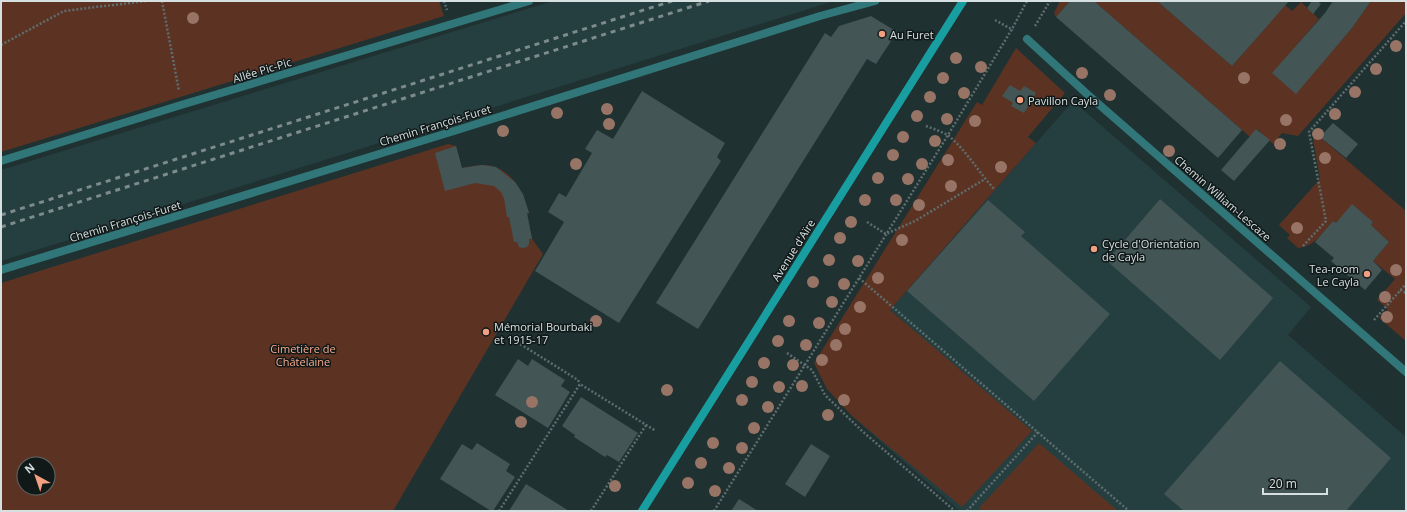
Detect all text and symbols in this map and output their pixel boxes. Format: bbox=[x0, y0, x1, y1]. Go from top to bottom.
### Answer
place label: Au Furet bbox=[890, 27, 934, 42]
marker: Au Furet bbox=[877, 29, 887, 39]
street label: Allée Pic-Pic bbox=[231, 54, 293, 86]
place label: Pavillon Cayla bbox=[1028, 93, 1098, 108]
marker: Pavillon Cayla bbox=[1015, 95, 1025, 105]
street label: Chemin François-Furet bbox=[377, 101, 493, 149]
street label: Chemin William-Lescaze bbox=[1172, 152, 1274, 244]
street label: Chemin François-Furet bbox=[67, 197, 183, 245]
street label: Avenue d'Aïre bbox=[768, 216, 818, 284]
place label: Cycle d'Orientation de Cayla bbox=[1102, 236, 1200, 264]
marker: Cycle d'Orientation de Cayla bbox=[1089, 244, 1099, 254]
place label: Tea-room Le Cayla bbox=[1309, 261, 1359, 289]
marker: Tea-room Le Cayla bbox=[1362, 269, 1372, 279]
place label: Mémorial Bourbaki et 1915-17 bbox=[494, 319, 592, 347]
marker: Mémorial Bourbaki et 1915-17 bbox=[481, 327, 491, 337]
park label: Cimetière de Châtelaine bbox=[270, 341, 336, 369]
north arrow bbox=[16, 456, 56, 496]
text: N bbox=[21, 459, 38, 477]
scale bar bbox=[1263, 470, 1327, 496]
text: 20 m bbox=[1269, 475, 1297, 492]

